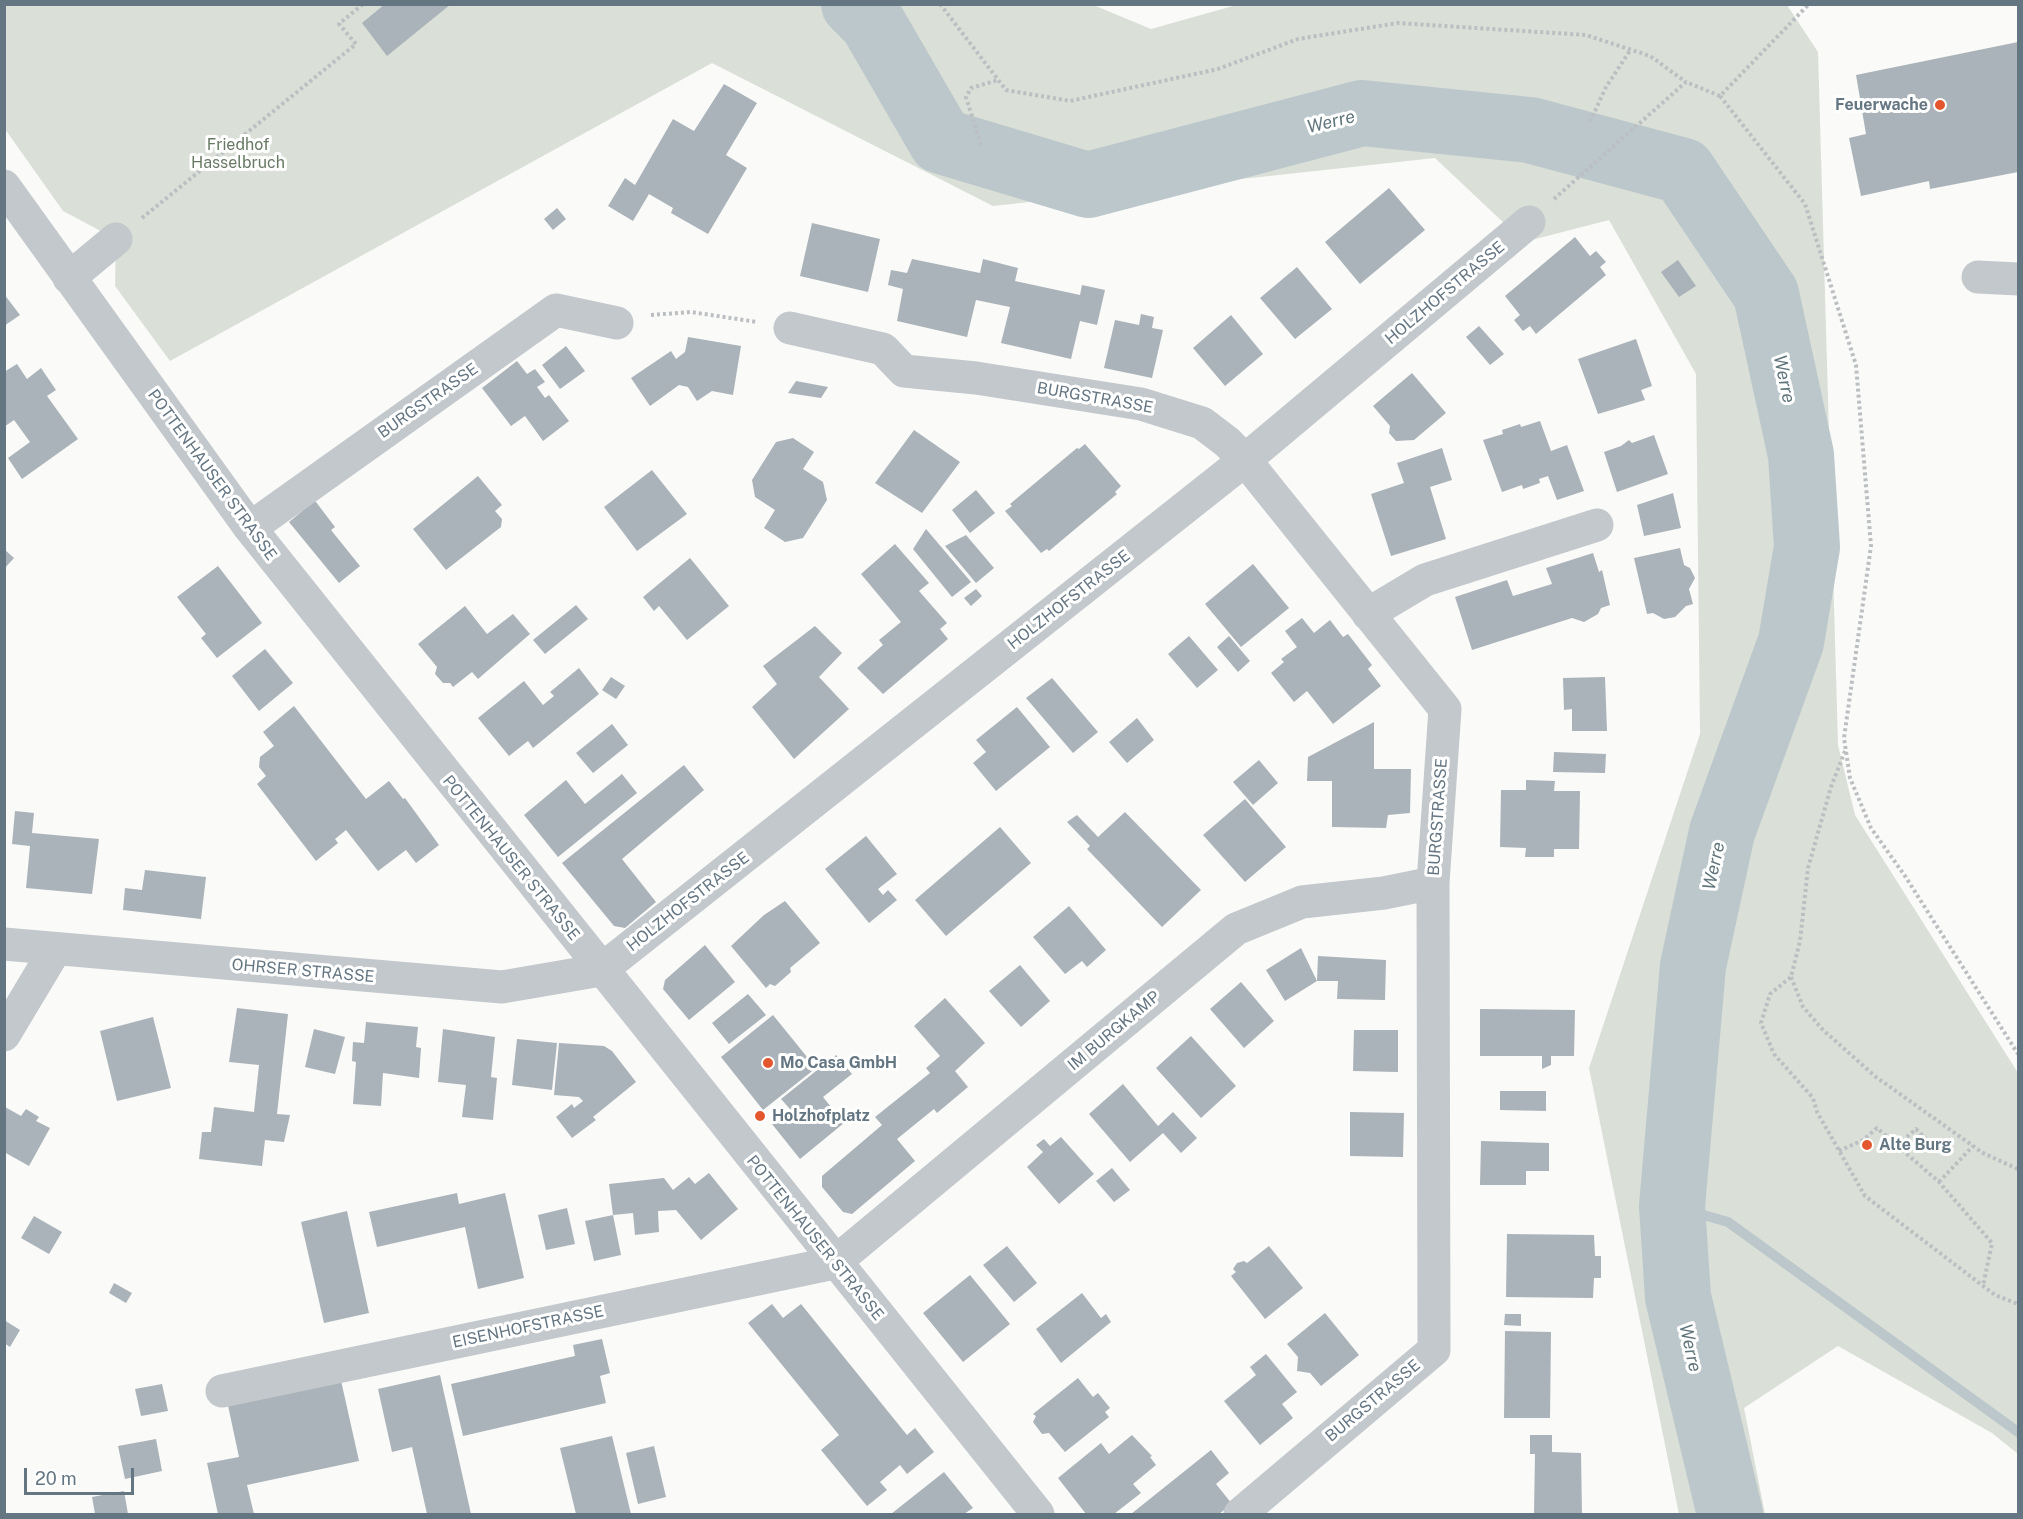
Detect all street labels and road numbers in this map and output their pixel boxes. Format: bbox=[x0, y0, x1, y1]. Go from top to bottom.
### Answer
street label: HOLZHOFSTRASSE bbox=[1381, 237, 1509, 349]
street label: BURGSTRASSE bbox=[374, 359, 482, 443]
street label: BURGSTRASSE bbox=[1035, 378, 1155, 418]
street label: POTTENHAUSER STRASSE bbox=[143, 386, 281, 564]
street label: HOLZHOFSTRASSE bbox=[1004, 546, 1134, 654]
street label: BURGSTRASSE bbox=[1424, 758, 1452, 876]
street label: POTTENHAUSER STRASSE bbox=[438, 772, 584, 944]
street label: HOLZHOFSTRASSE bbox=[623, 848, 753, 956]
street label: OHRSER STRASSE bbox=[231, 955, 375, 987]
street label: IM BURGKAMP bbox=[1064, 987, 1164, 1075]
street label: POTTENHAUSER STRASSE bbox=[742, 1152, 888, 1324]
street label: EISENHOFSTRASSE bbox=[451, 1302, 605, 1352]
street label: BURGSTRASSE bbox=[1322, 1356, 1424, 1446]

